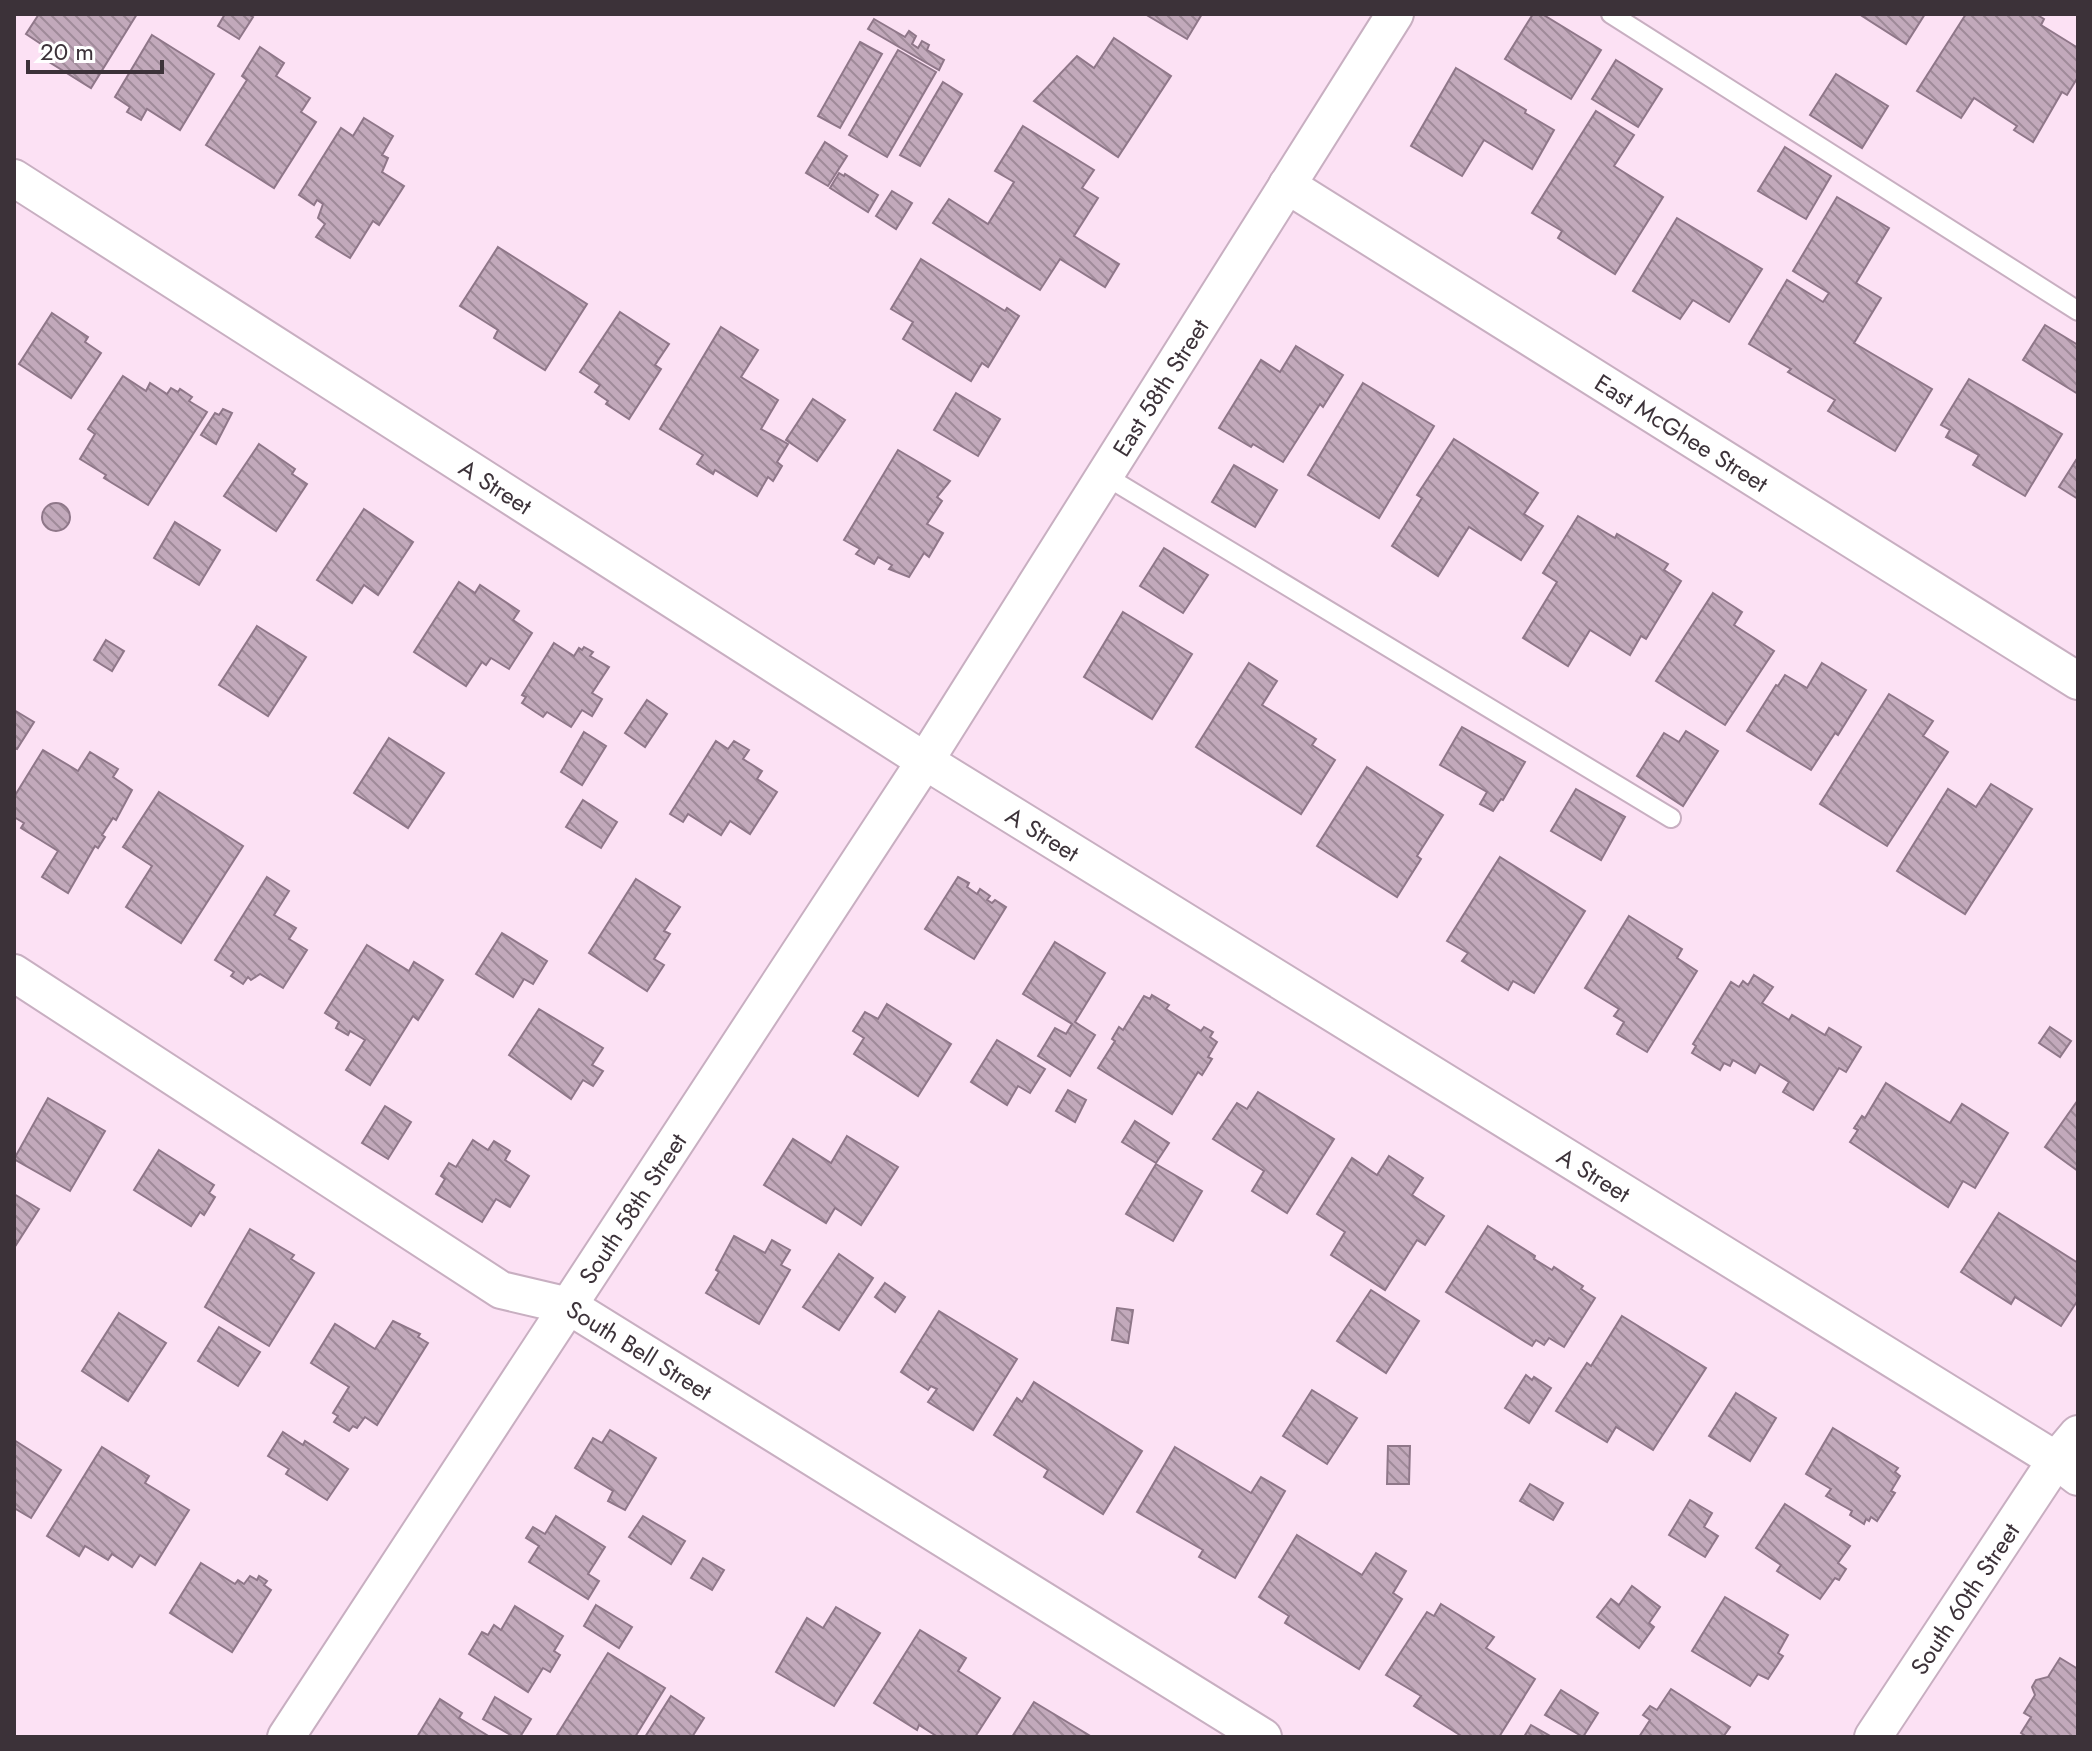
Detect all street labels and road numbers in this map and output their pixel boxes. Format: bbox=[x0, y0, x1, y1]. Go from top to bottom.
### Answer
street label: East 58th Street bbox=[1103, 311, 1217, 463]
street label: East McGhee Street bbox=[1588, 365, 1776, 500]
street label: A Street bbox=[453, 450, 539, 523]
street label: A Street bbox=[999, 798, 1086, 870]
street label: South 58th Street bbox=[570, 1126, 695, 1291]
street label: A Street bbox=[1551, 1138, 1638, 1211]
street label: South Bell Street bbox=[560, 1291, 719, 1409]
street label: South 60th Street bbox=[1902, 1515, 2028, 1681]

